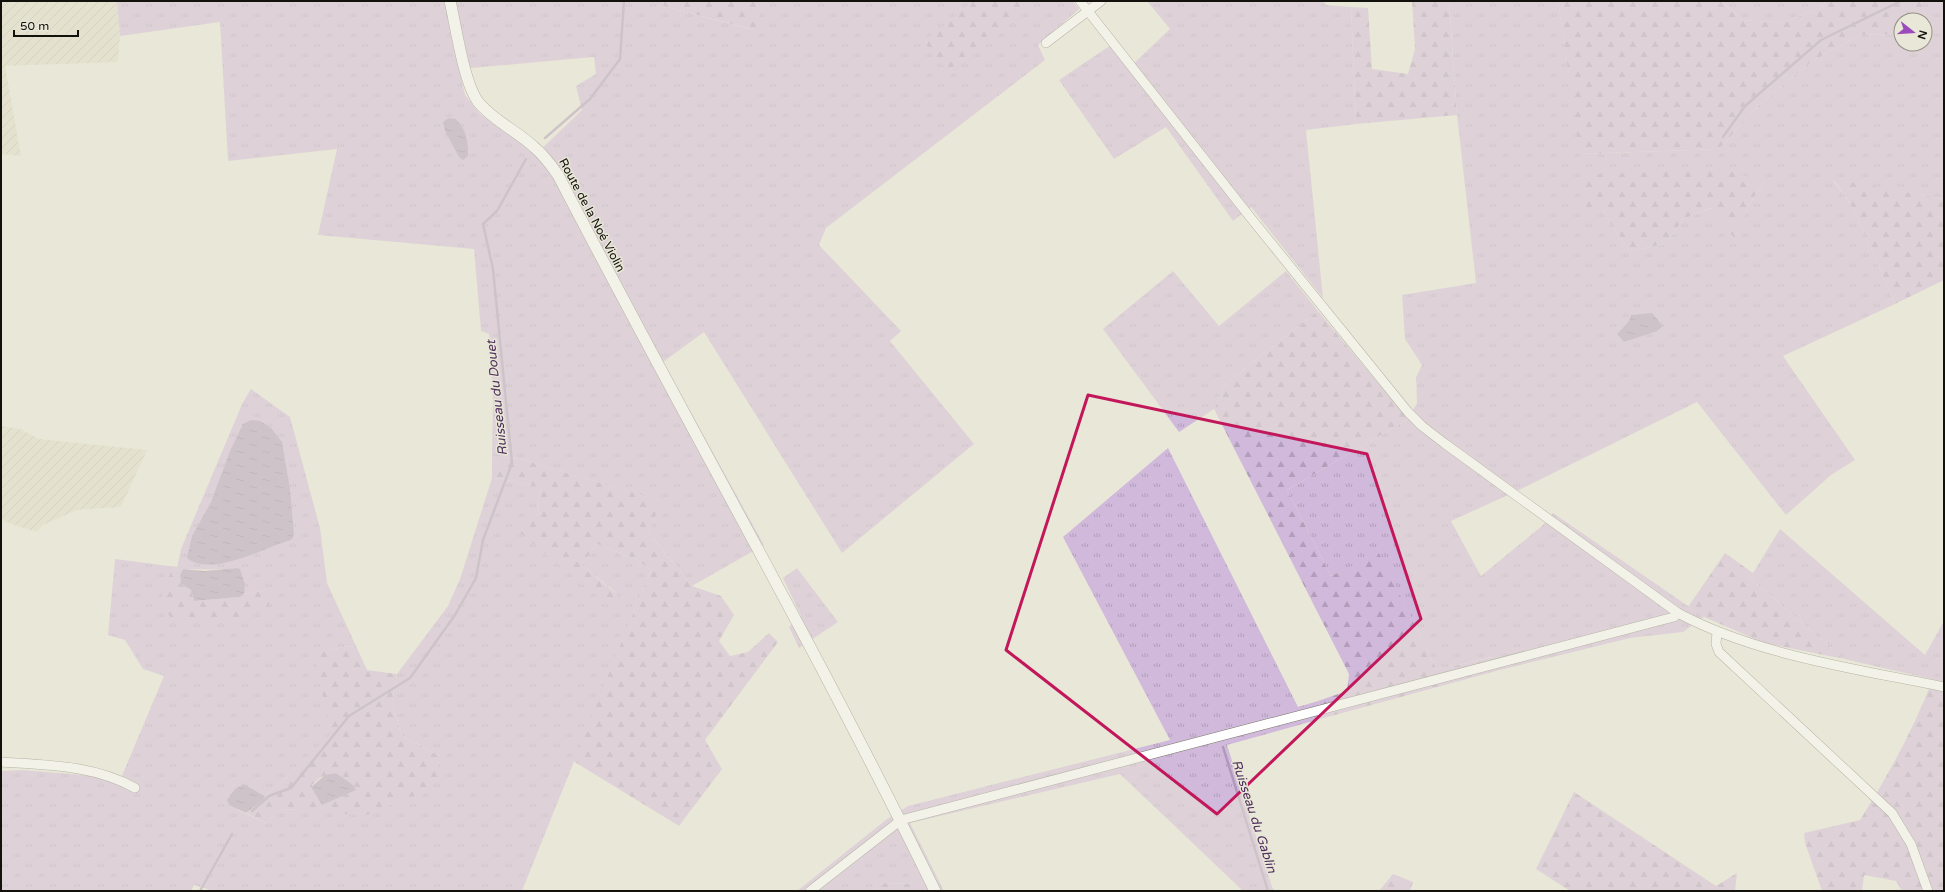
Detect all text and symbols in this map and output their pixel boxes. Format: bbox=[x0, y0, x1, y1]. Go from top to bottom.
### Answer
scale bar bbox=[14, 12, 78, 38]
north arrow bbox=[1893, 12, 1933, 52]
text: 50 m bbox=[20, 19, 49, 33]
text: N bbox=[1915, 29, 1930, 41]
street label: Route de la Noé Violin bbox=[556, 156, 628, 274]
water label: Ruisseau du Douet bbox=[483, 337, 511, 456]
water label: Ruisseau du Gablin bbox=[1228, 758, 1280, 876]

